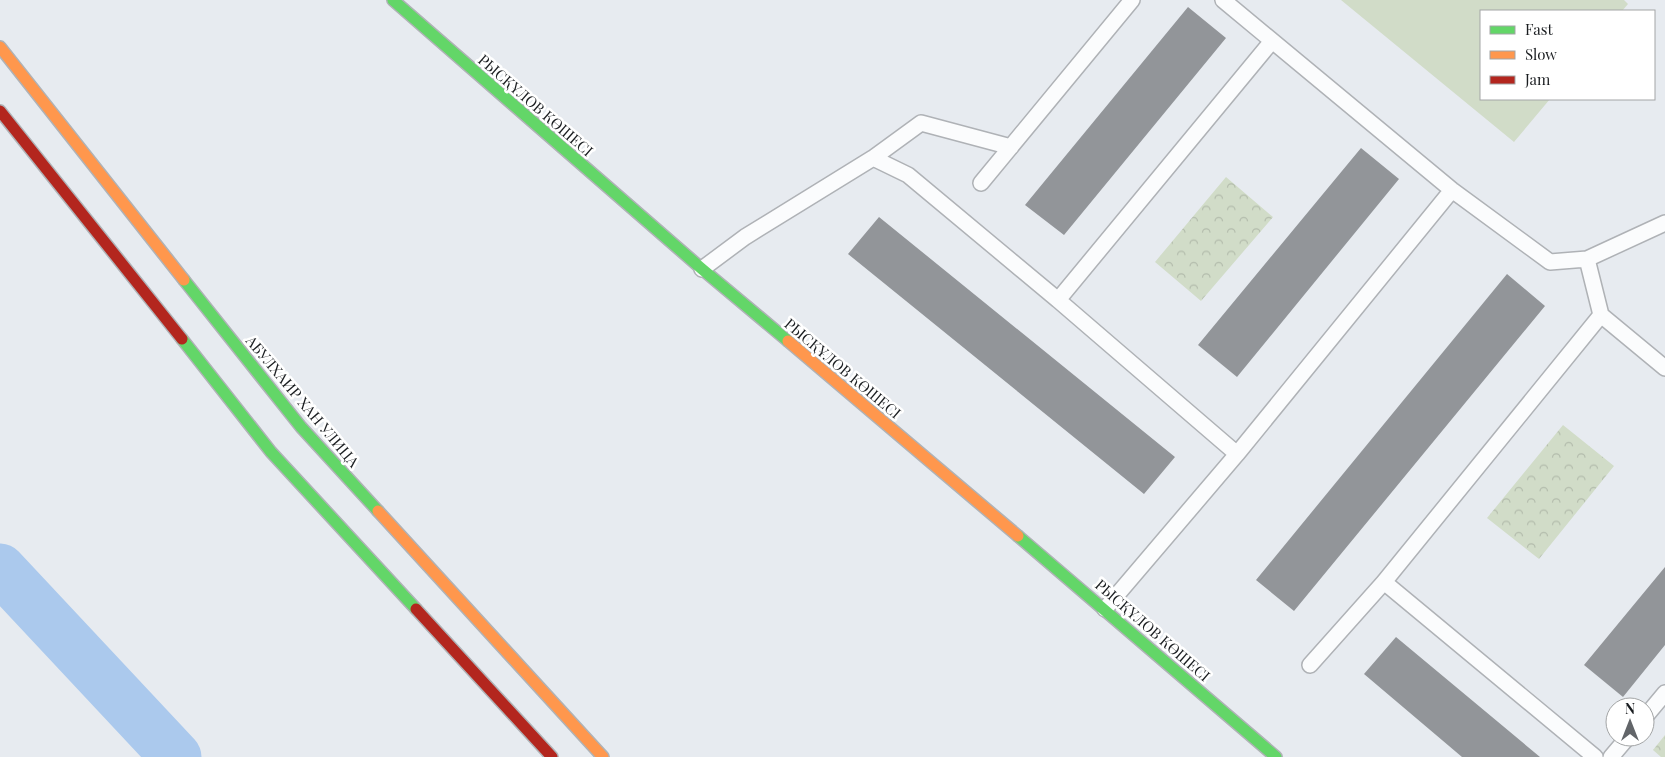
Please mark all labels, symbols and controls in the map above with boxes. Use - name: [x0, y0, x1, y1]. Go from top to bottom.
- legend: [1480, 10, 1655, 100]
- text: Fast: [1525, 19, 1554, 39]
- text: Slow: [1525, 44, 1557, 64]
- street label: РЫСҚҰЛОВ КӨШЕСІ: [474, 50, 598, 160]
- text: Jam: [1524, 69, 1551, 89]
- street label: РЫСҚҰЛОВ КӨШЕСІ: [781, 313, 905, 423]
- street label: АБУЛХАИР ХАН УЛИЦА: [241, 330, 364, 471]
- street label: РЫСҚҰЛОВ КӨШЕСІ: [1091, 575, 1215, 685]
- north arrow: [1605, 697, 1655, 747]
- text: N: [1625, 699, 1635, 718]

